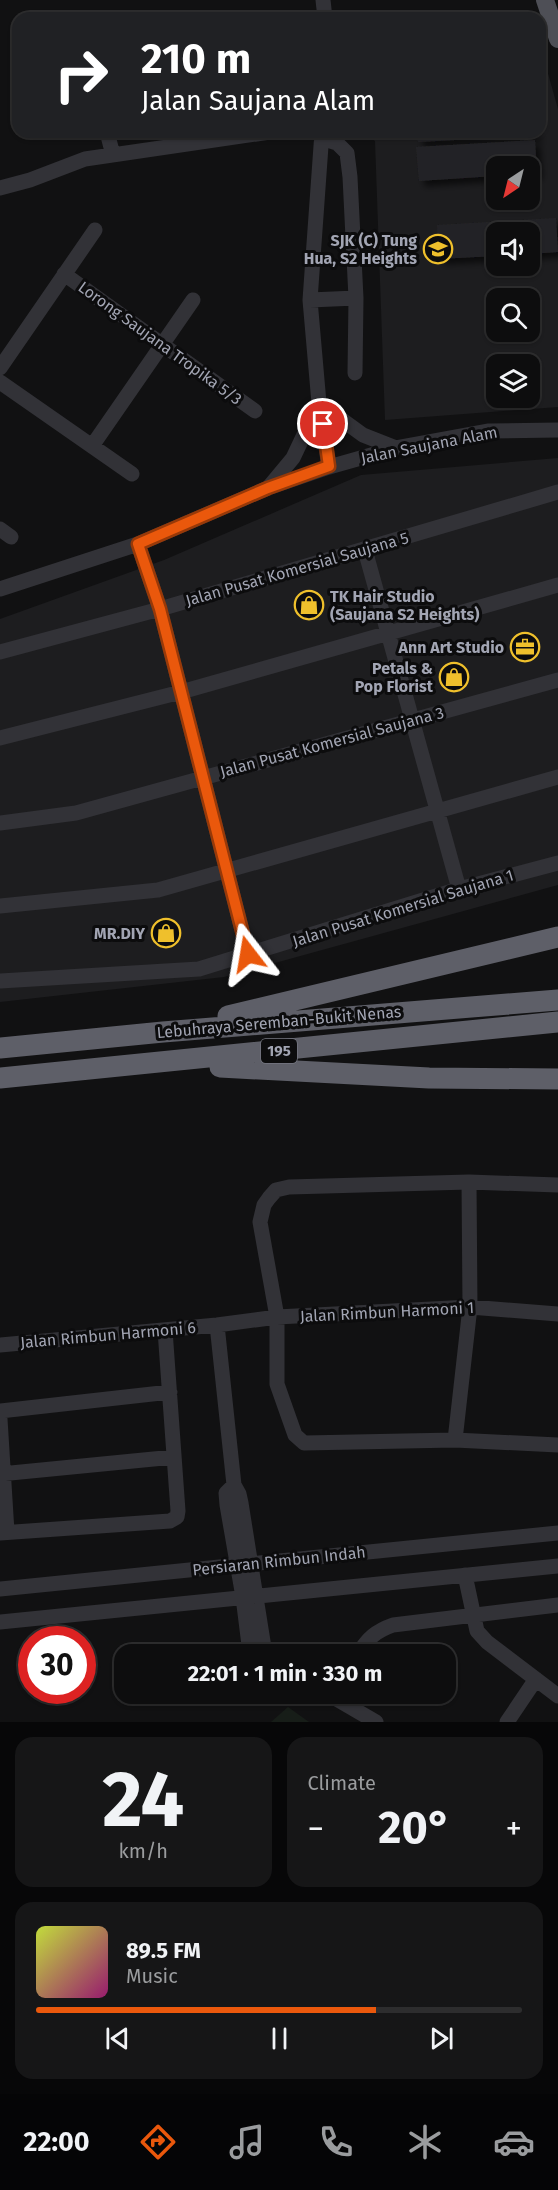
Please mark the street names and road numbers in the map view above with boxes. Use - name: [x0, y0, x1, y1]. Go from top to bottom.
- street label: Lorong Saujana Tropika 5/3: [75, 277, 245, 409]
- street label: Jalan Saujana Alam: [359, 422, 499, 468]
- street label: Jalan Pusat Komersial Saujana 5: [183, 528, 411, 610]
- street label: Jalan Pusat Komersial Saujana 3: [218, 703, 446, 781]
- street label: Jalan Pusat Komersial Saujana 1: [290, 865, 516, 951]
- street label: Lebuhraya Seremban-Bukit Nenas: [156, 1002, 402, 1042]
- road number: 195: [261, 1039, 297, 1063]
- street label: Jalan Rimbun Harmoni 1: [299, 1298, 475, 1326]
- street label: Jalan Rimbun Harmoni 6: [19, 1318, 197, 1352]
- street label: Persiaran Rimbun Indah: [191, 1542, 367, 1580]

